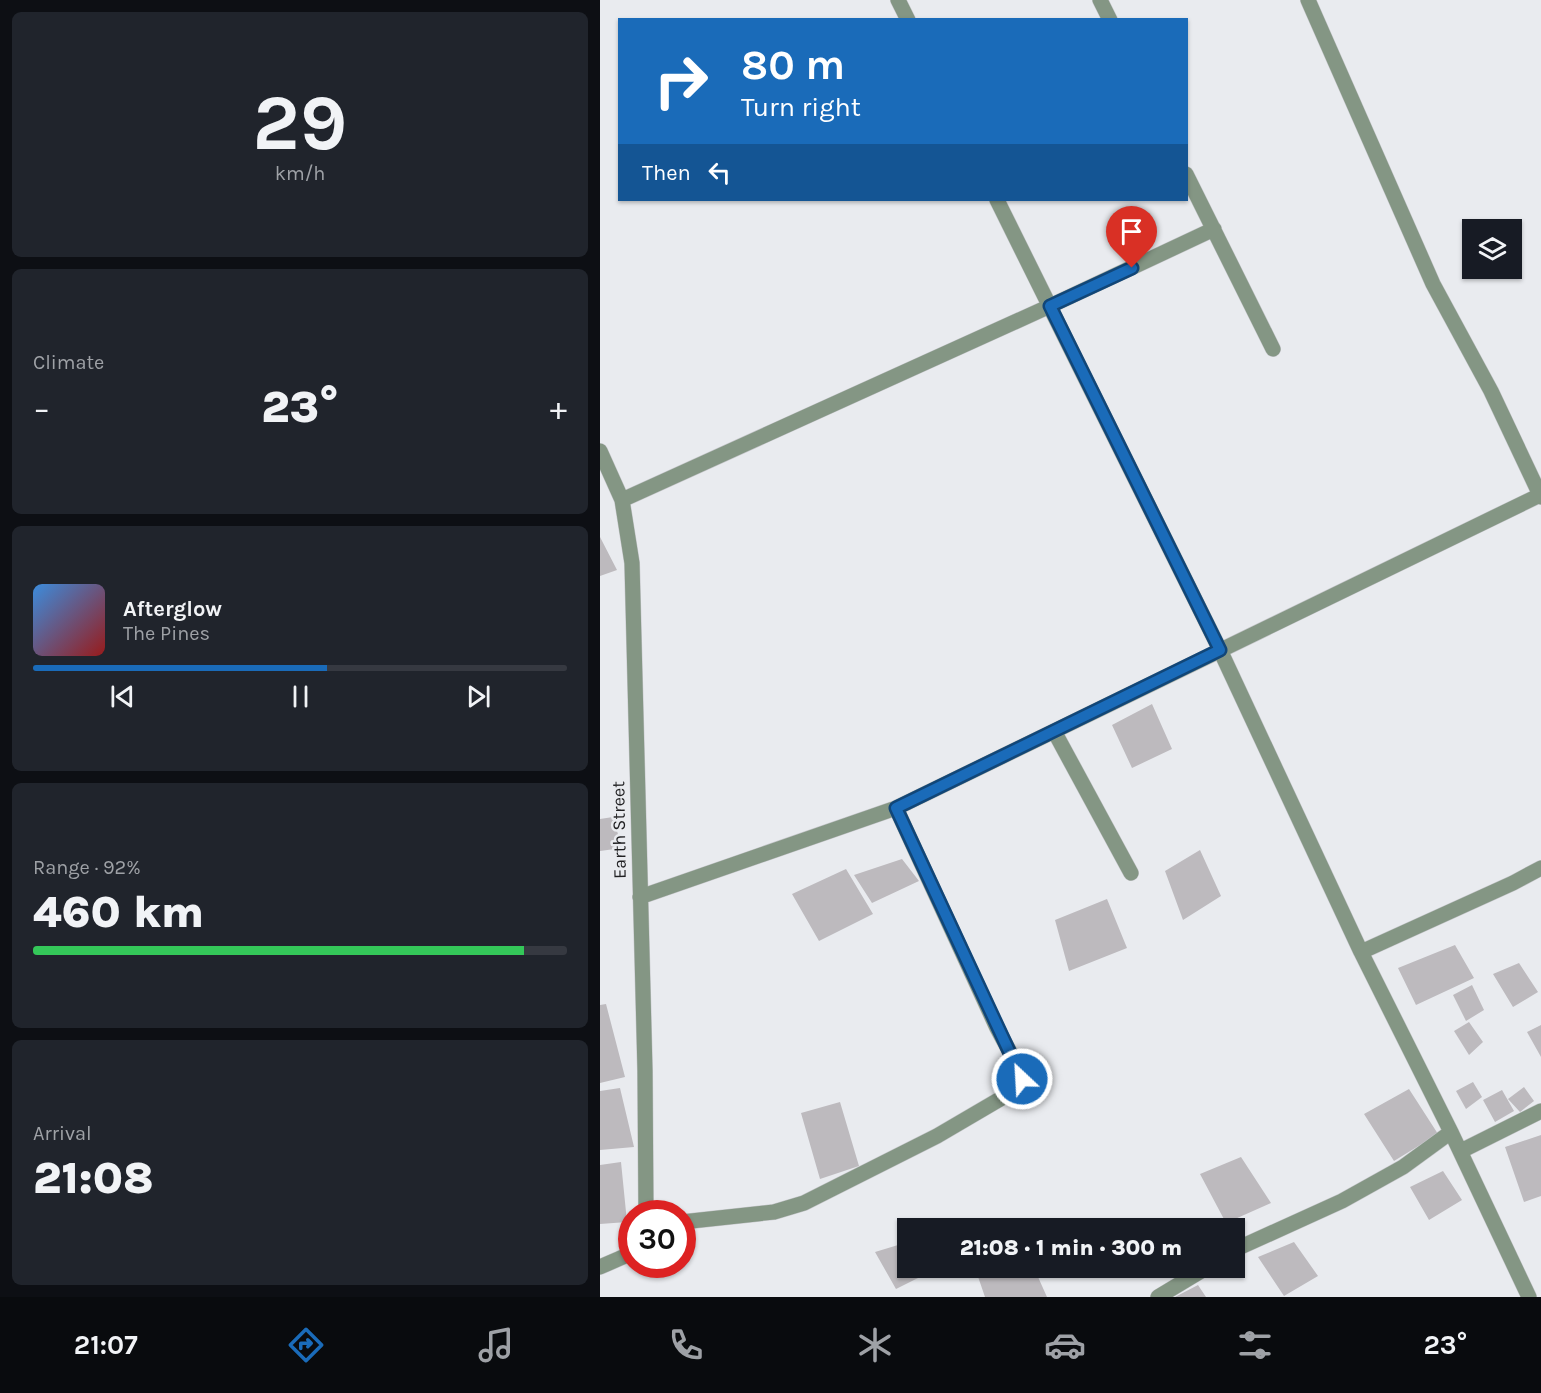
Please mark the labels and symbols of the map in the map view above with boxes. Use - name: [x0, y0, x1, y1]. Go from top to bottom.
- pin: [1106, 206, 1157, 268]
- street label: Earth Street: [607, 781, 631, 879]
- position arrow: [990, 1047, 1054, 1111]
- speed limit sign: 30: [618, 1200, 696, 1278]

